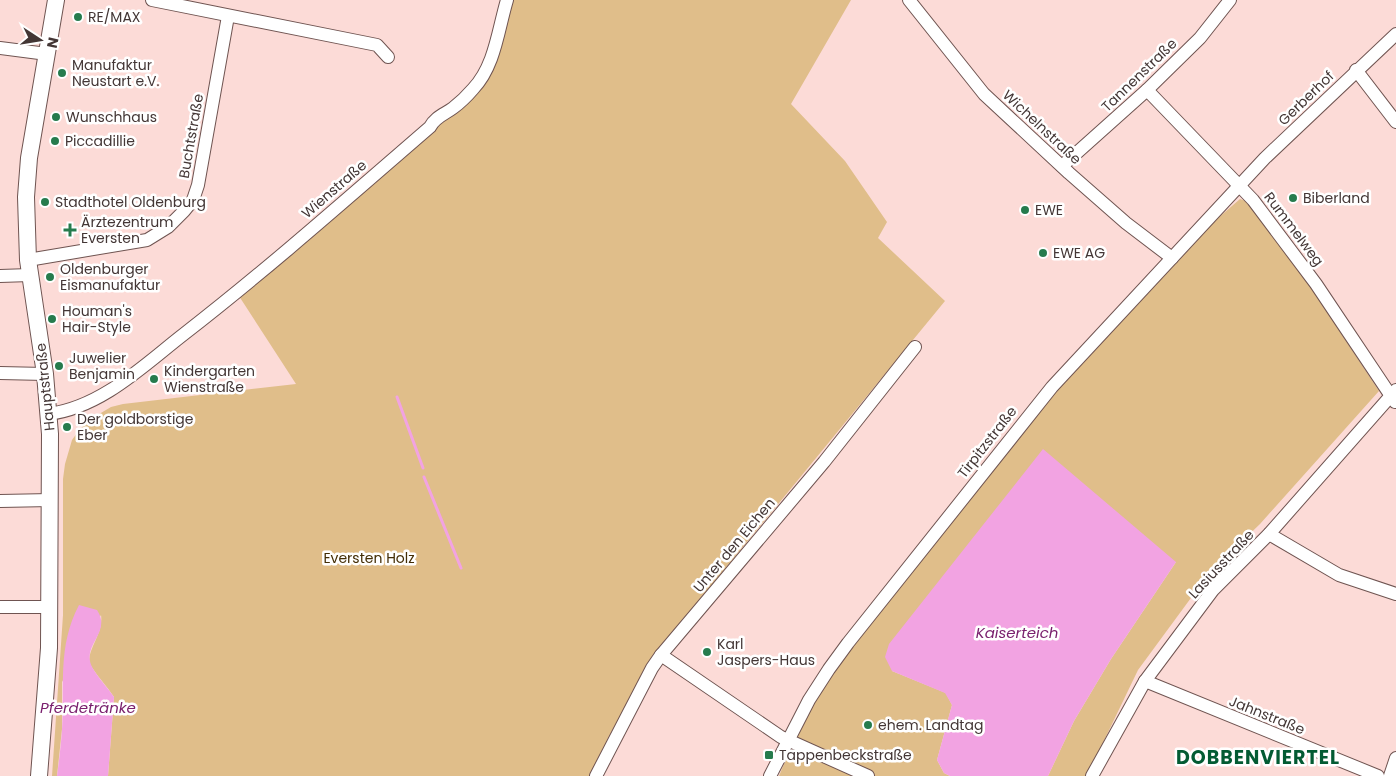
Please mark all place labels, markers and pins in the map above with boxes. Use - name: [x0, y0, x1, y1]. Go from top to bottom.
- place label: RE/MAX: [88, 7, 141, 27]
- marker: RE/MAX: [72, 11, 84, 23]
- place label: Manufaktur Neustart e.V.: [72, 55, 159, 91]
- marker: Manufaktur Neustart e.V.: [56, 67, 68, 79]
- place label: Wunschhaus: [66, 107, 157, 127]
- marker: Wunschhaus: [50, 111, 62, 123]
- place label: Piccadillie: [65, 131, 135, 151]
- marker: Piccadillie: [49, 135, 61, 147]
- place label: Biberland: [1303, 188, 1370, 208]
- place label: Stadthotel Oldenburg: [55, 192, 206, 212]
- marker: Biberland: [1287, 192, 1299, 204]
- marker: Stadthotel Oldenburg: [39, 196, 51, 208]
- place label: EWE: [1035, 200, 1063, 220]
- marker: EWE: [1019, 204, 1031, 216]
- place label: Ärztezentrum Eversten: [81, 212, 174, 248]
- marker: Ärztezentrum Eversten: [63, 223, 77, 237]
- place label: EWE AG: [1053, 243, 1105, 263]
- marker: EWE AG: [1037, 247, 1049, 259]
- place label: Oldenburger Eismanufaktur: [60, 259, 160, 295]
- marker: Oldenburger Eismanufaktur: [44, 271, 56, 283]
- place label: Houman's Hair-Style: [62, 301, 132, 337]
- marker: Houman's Hair-Style: [46, 313, 58, 325]
- place label: Juwelier Benjamin: [69, 348, 135, 384]
- marker: Juwelier Benjamin: [53, 360, 65, 372]
- place label: Kindergarten Wienstraße: [164, 361, 255, 397]
- marker: Kindergarten Wienstraße: [148, 373, 160, 385]
- place label: Der goldborstige Eber: [77, 409, 194, 445]
- marker: Der goldborstige Eber: [61, 421, 73, 433]
- place label: Karl Jaspers-Haus: [717, 634, 815, 670]
- marker: Karl Jaspers-Haus: [701, 646, 713, 658]
- place label: ehem. Landtag: [878, 715, 983, 735]
- marker: ehem. Landtag: [862, 719, 874, 731]
- place label: Tappenbeckstraße: [779, 745, 912, 765]
- marker: Tappenbeckstraße: [763, 749, 775, 761]

